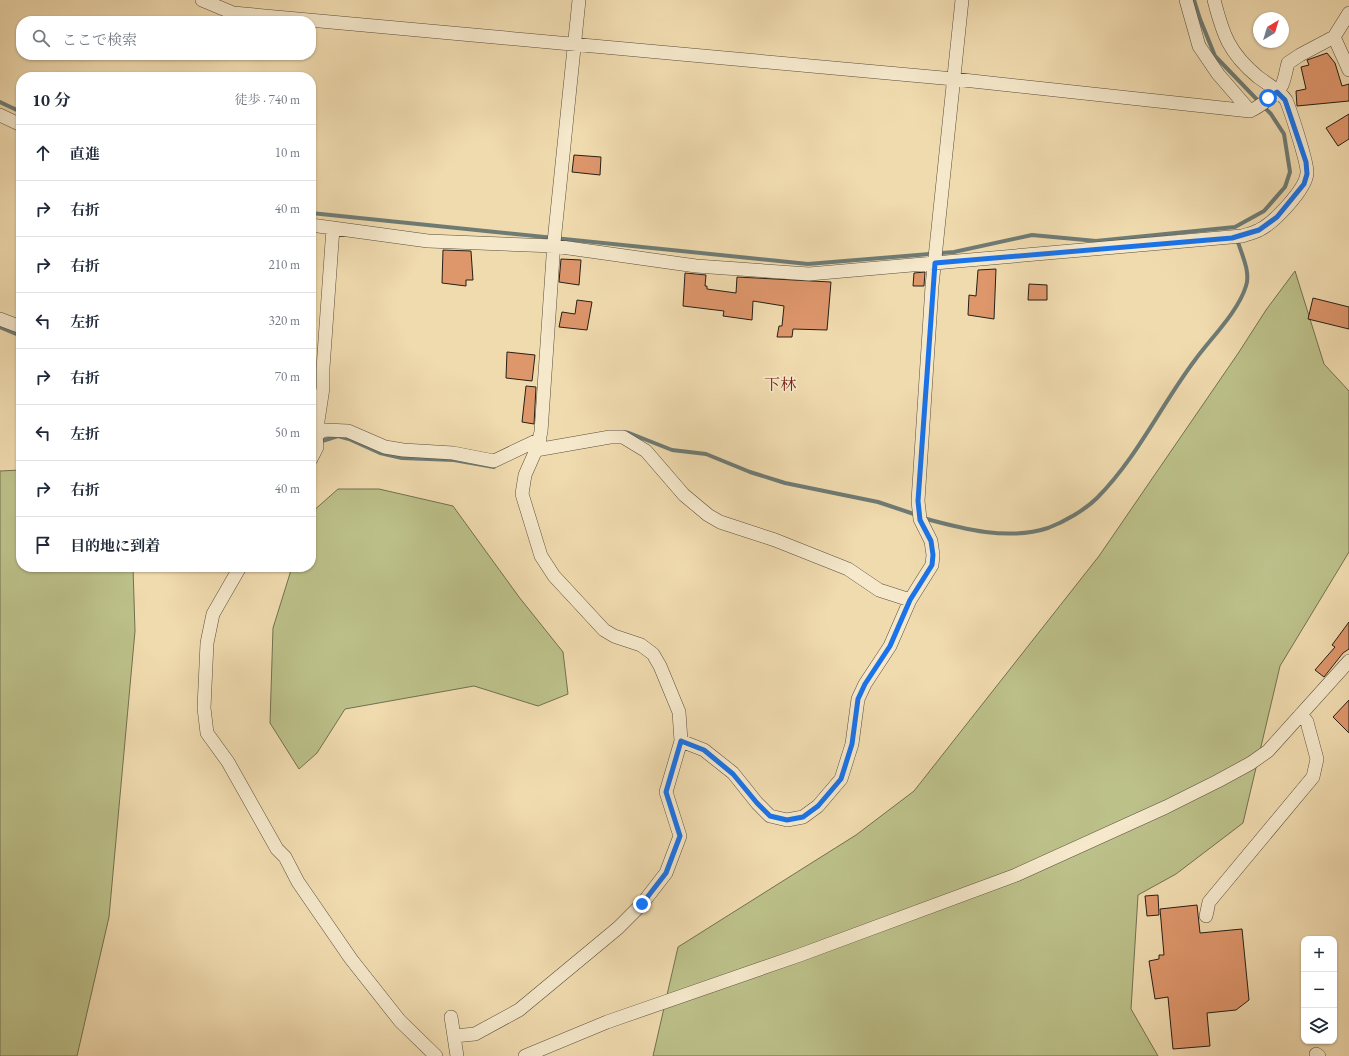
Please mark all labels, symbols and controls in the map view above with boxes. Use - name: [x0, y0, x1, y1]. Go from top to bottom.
- north arrow: [1253, 12, 1289, 48]
- search box: [16, 16, 316, 60]
- icon: search: [30, 27, 52, 49]
- text: ここで検索: [62, 30, 137, 49]
- text: 10 分: [32, 89, 71, 111]
- route start: [1259, 89, 1277, 107]
- text: 徒歩 · 740 m: [235, 91, 300, 108]
- icon: ahead: [32, 142, 54, 164]
- text: 直進: [70, 144, 100, 163]
- text: 10 m: [275, 144, 300, 161]
- icon: right: [32, 198, 54, 220]
- text: 右折: [70, 200, 100, 219]
- text: 40 m: [275, 200, 300, 217]
- icon: right: [32, 254, 54, 276]
- text: 右折: [70, 256, 100, 275]
- text: 210 m: [269, 256, 300, 273]
- icon: left: [32, 310, 54, 332]
- text: 左折: [70, 312, 100, 331]
- text: 320 m: [269, 312, 300, 329]
- icon: right: [32, 366, 54, 388]
- text: 右折: [70, 368, 100, 387]
- text: 70 m: [275, 368, 300, 385]
- district label: 下林: [764, 374, 797, 395]
- icon: left: [32, 422, 54, 444]
- text: 左折: [70, 424, 100, 443]
- text: 50 m: [275, 424, 300, 441]
- icon: right: [32, 478, 54, 500]
- text: 右折: [70, 480, 100, 499]
- text: 40 m: [275, 480, 300, 497]
- icon: arrive: [32, 534, 54, 556]
- text: 目的地に到着: [70, 536, 160, 555]
- route end: [633, 895, 651, 913]
- map controls: [1301, 936, 1337, 1044]
- button: +: [1301, 936, 1337, 972]
- button: −: [1301, 972, 1337, 1008]
- button: layers: [1301, 1008, 1337, 1044]

